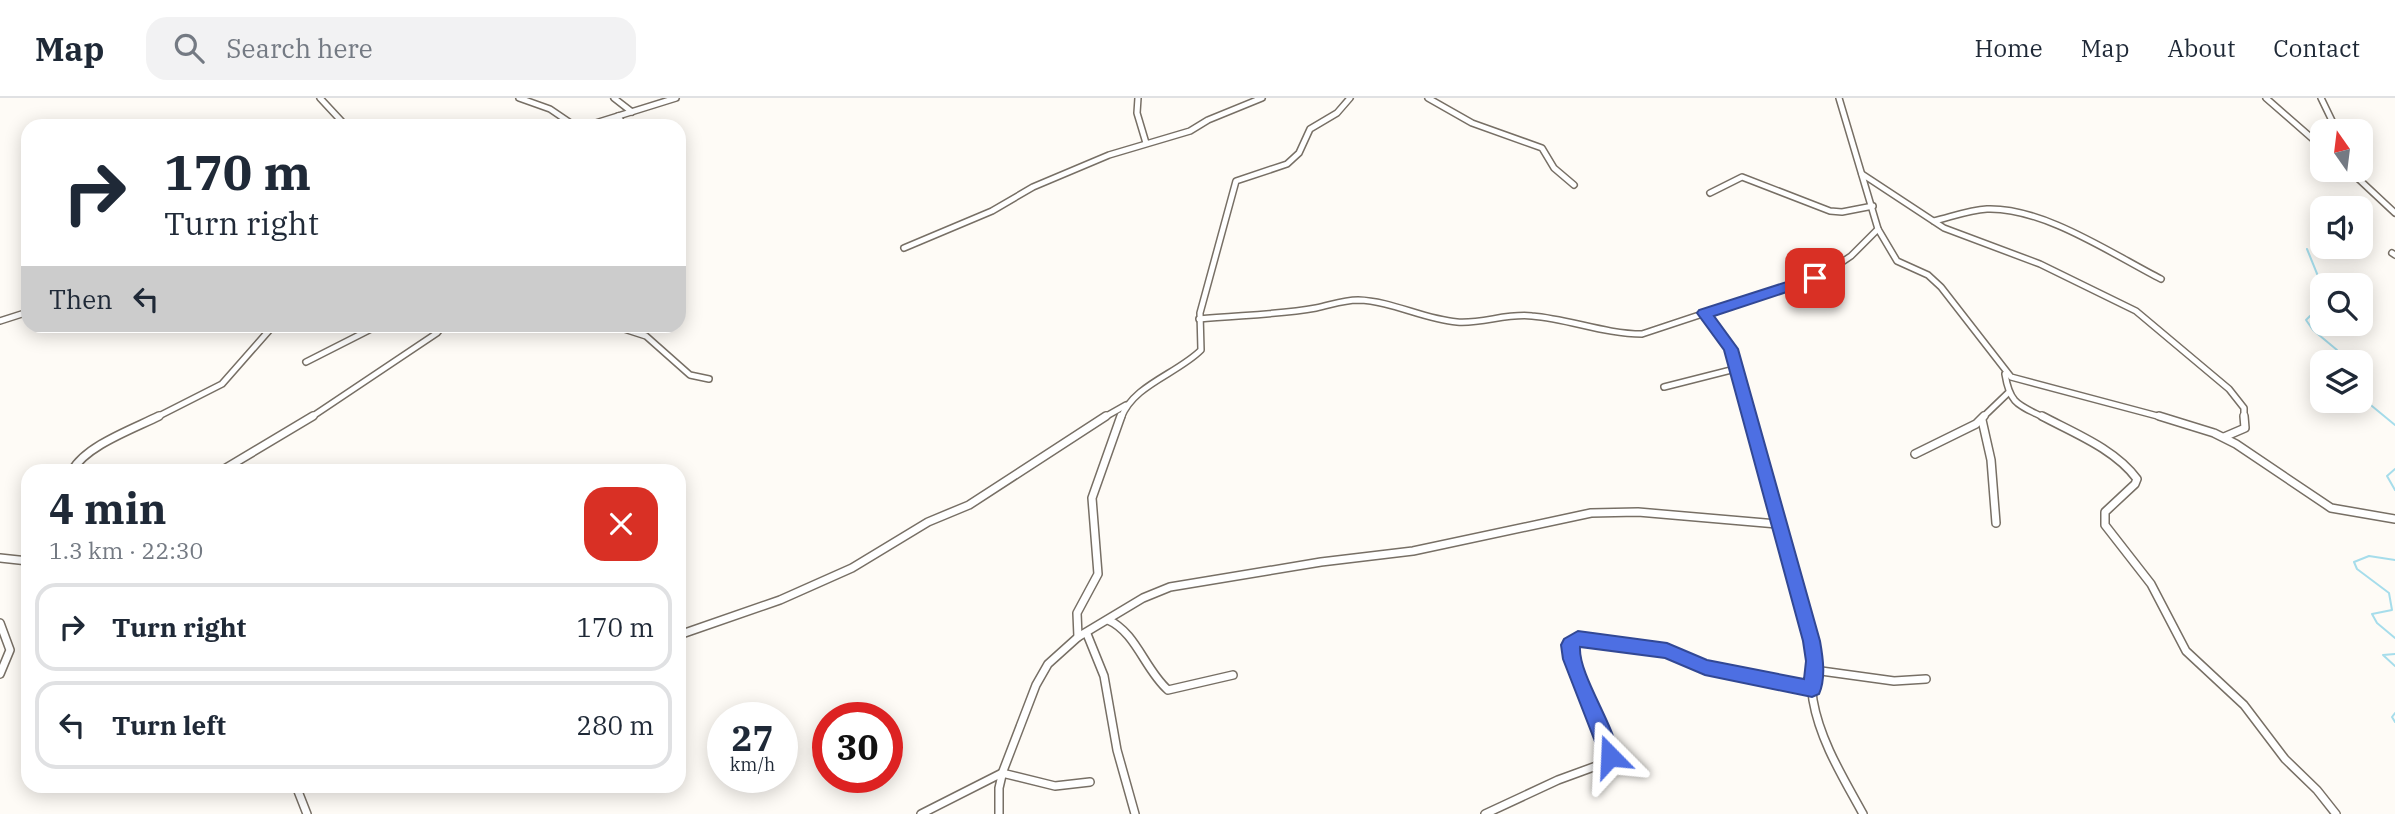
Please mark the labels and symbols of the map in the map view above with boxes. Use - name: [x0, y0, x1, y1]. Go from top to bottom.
- north arrow: [2310, 119, 2373, 182]
- pin: [1785, 248, 1845, 308]
- speed limit sign: 30: [812, 702, 903, 793]
- position arrow: [1573, 719, 1647, 793]

